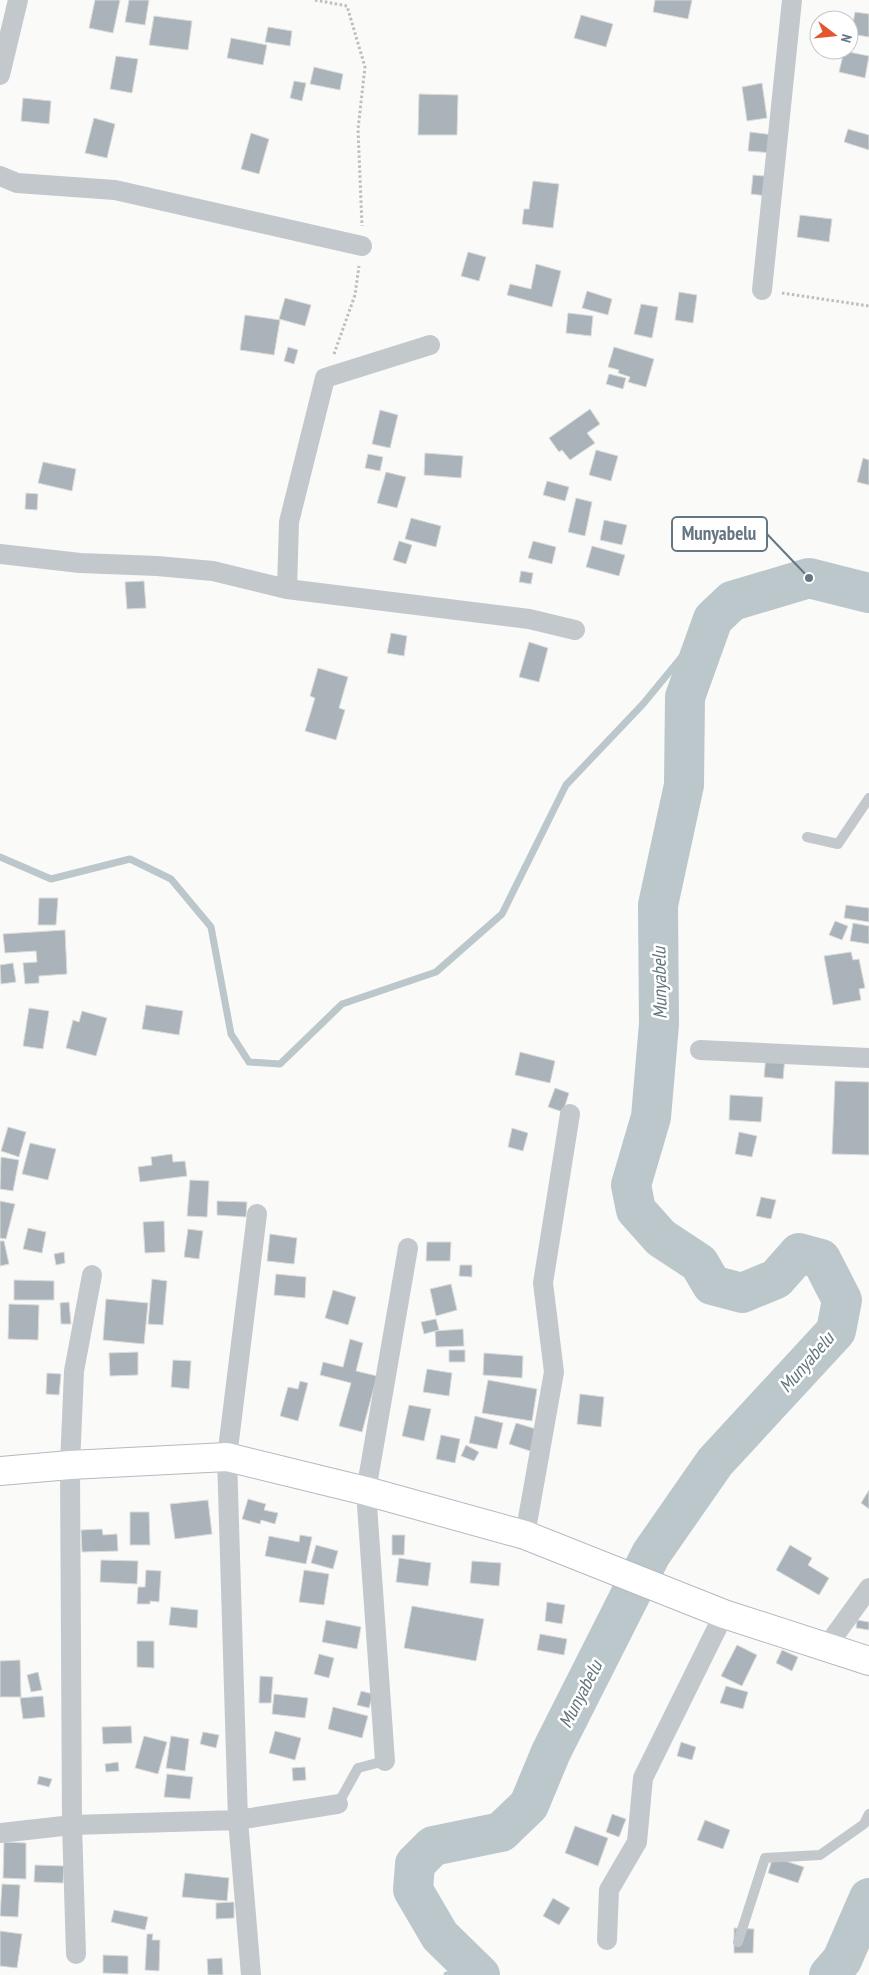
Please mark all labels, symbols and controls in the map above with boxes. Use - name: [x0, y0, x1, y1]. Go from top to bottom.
- north arrow: [809, 10, 859, 60]
- text: N: [837, 32, 856, 45]
- callout: Munyabelu: [672, 517, 767, 551]
- text: Munyabelu: [682, 521, 756, 545]
- water label: Munyabelu: [646, 945, 672, 1019]
- water label: Munyabelu: [773, 1326, 840, 1397]
- water label: Munyabelu: [553, 1655, 608, 1732]

